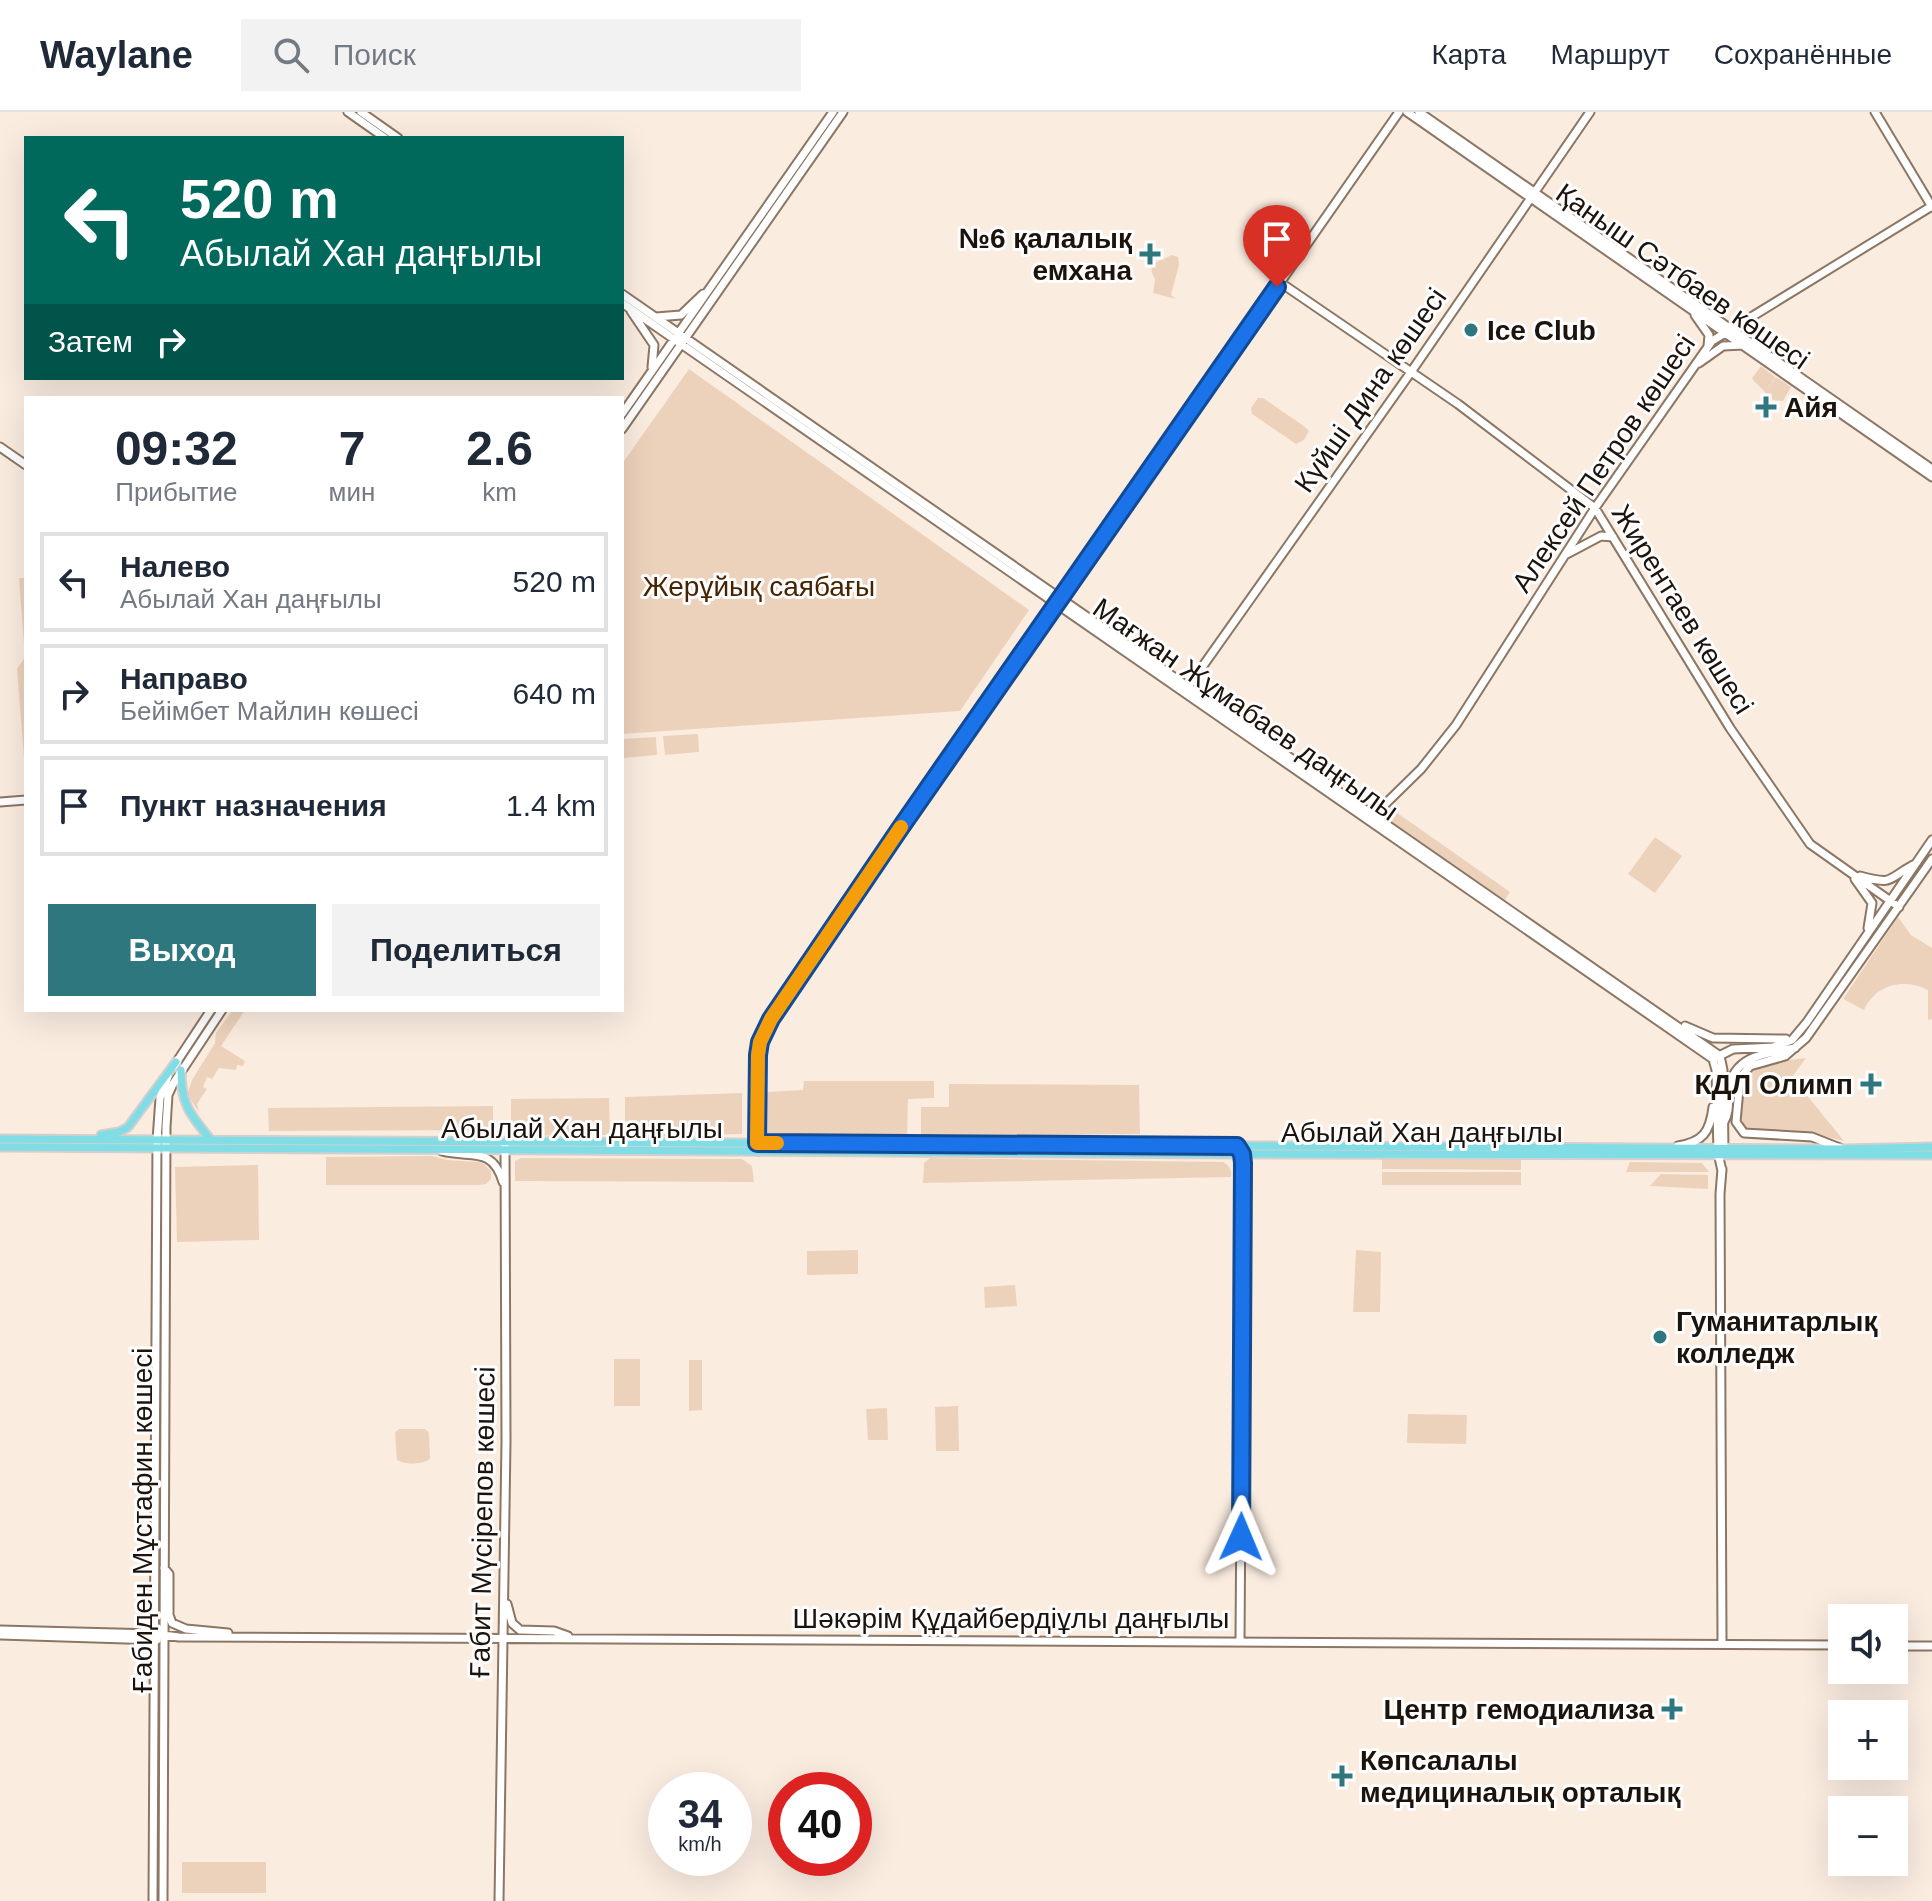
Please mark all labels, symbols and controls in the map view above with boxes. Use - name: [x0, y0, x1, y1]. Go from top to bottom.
- search box: [241, 19, 801, 91]
- icon: search: [269, 33, 313, 77]
- text: Waylane: [40, 34, 193, 76]
- text: Поиск: [333, 38, 416, 71]
- text: Карта: [1431, 39, 1506, 70]
- text: Маршрут: [1550, 39, 1670, 70]
- text: Сохранённые: [1714, 39, 1892, 70]
- text: 520 m: [180, 167, 339, 230]
- icon: left: [48, 168, 152, 272]
- street label: Қаныш Сәтбаев көшесі: [1550, 177, 1815, 376]
- pin: [1243, 205, 1311, 287]
- icon: arrive: [1255, 217, 1299, 261]
- place label: №6 қалалық емхана: [959, 223, 1133, 286]
- text: Абылай Хан даңғылы: [180, 233, 542, 274]
- marker: №6 қалалық емхана: [1139, 243, 1161, 265]
- street label: Күйші Дина көшесі: [1288, 282, 1452, 498]
- place label: Ice Club: [1487, 315, 1596, 346]
- icon: right: [149, 320, 193, 364]
- marker: Ice Club: [1462, 321, 1480, 339]
- text: Затем: [48, 325, 133, 358]
- street label: Алексей Петров көшесі: [1506, 329, 1701, 598]
- place label: Айя: [1784, 392, 1838, 423]
- marker: Айя: [1755, 396, 1777, 418]
- text: 09:32: [115, 422, 238, 475]
- text: 7: [339, 422, 365, 475]
- text: 2.6: [466, 422, 533, 475]
- text: Прибытие: [115, 477, 237, 507]
- text: мин: [329, 477, 375, 507]
- text: km: [482, 477, 517, 507]
- street label: Жирентаев көшесі: [1606, 499, 1759, 719]
- text: Налево: [120, 550, 230, 583]
- icon: left: [52, 560, 96, 604]
- text: 520 m: [513, 565, 596, 598]
- park label: Жерұйық саябағы: [643, 571, 875, 602]
- text: Абылай Хан даңғылы: [120, 584, 382, 614]
- street label: Мағжан Жұмабаев даңғылы: [1087, 592, 1404, 827]
- text: Направо: [120, 662, 248, 695]
- icon: right: [52, 672, 96, 716]
- text: 640 m: [513, 677, 596, 710]
- text: Бейімбет Майлин көшесі: [120, 696, 419, 726]
- icon: arrive: [52, 784, 96, 828]
- text: Пункт назначения: [120, 789, 387, 822]
- text: 1.4 km: [506, 789, 596, 822]
- button: Выход: [48, 904, 316, 996]
- button: Поделиться: [332, 904, 600, 996]
- place label: КДЛ Олимп: [1695, 1069, 1853, 1100]
- marker: КДЛ Олимп: [1860, 1073, 1882, 1095]
- street label: Абылай Хан даңғылы: [441, 1113, 723, 1144]
- street label: Абылай Хан даңғылы: [1281, 1117, 1563, 1148]
- place label: Гуманитарлық колледж: [1676, 1306, 1878, 1369]
- marker: Гуманитарлық колледж: [1651, 1328, 1669, 1346]
- street label: Ғабиден Мұстафин көшесі: [127, 1348, 158, 1693]
- street label: Ғабит Мүсірепов көшесі: [464, 1366, 501, 1679]
- position arrow: [1199, 1495, 1283, 1579]
- street label: Шәкәрім Құдайбердіұлы даңғылы: [793, 1603, 1229, 1634]
- map controls: [1828, 1604, 1908, 1876]
- button: sound: [1828, 1604, 1908, 1684]
- place label: Центр гемодиализа: [1384, 1694, 1654, 1725]
- marker: Центр гемодиализа: [1661, 1698, 1683, 1720]
- button: +: [1828, 1700, 1908, 1780]
- place label: Көпсалалы медициналық орталық: [1360, 1745, 1681, 1808]
- marker: Көпсалалы медициналық орталық: [1331, 1765, 1353, 1787]
- speed limit sign: 40: [768, 1772, 872, 1876]
- text: 34: [678, 1792, 722, 1836]
- button: −: [1828, 1796, 1908, 1876]
- text: km/h: [678, 1833, 722, 1855]

